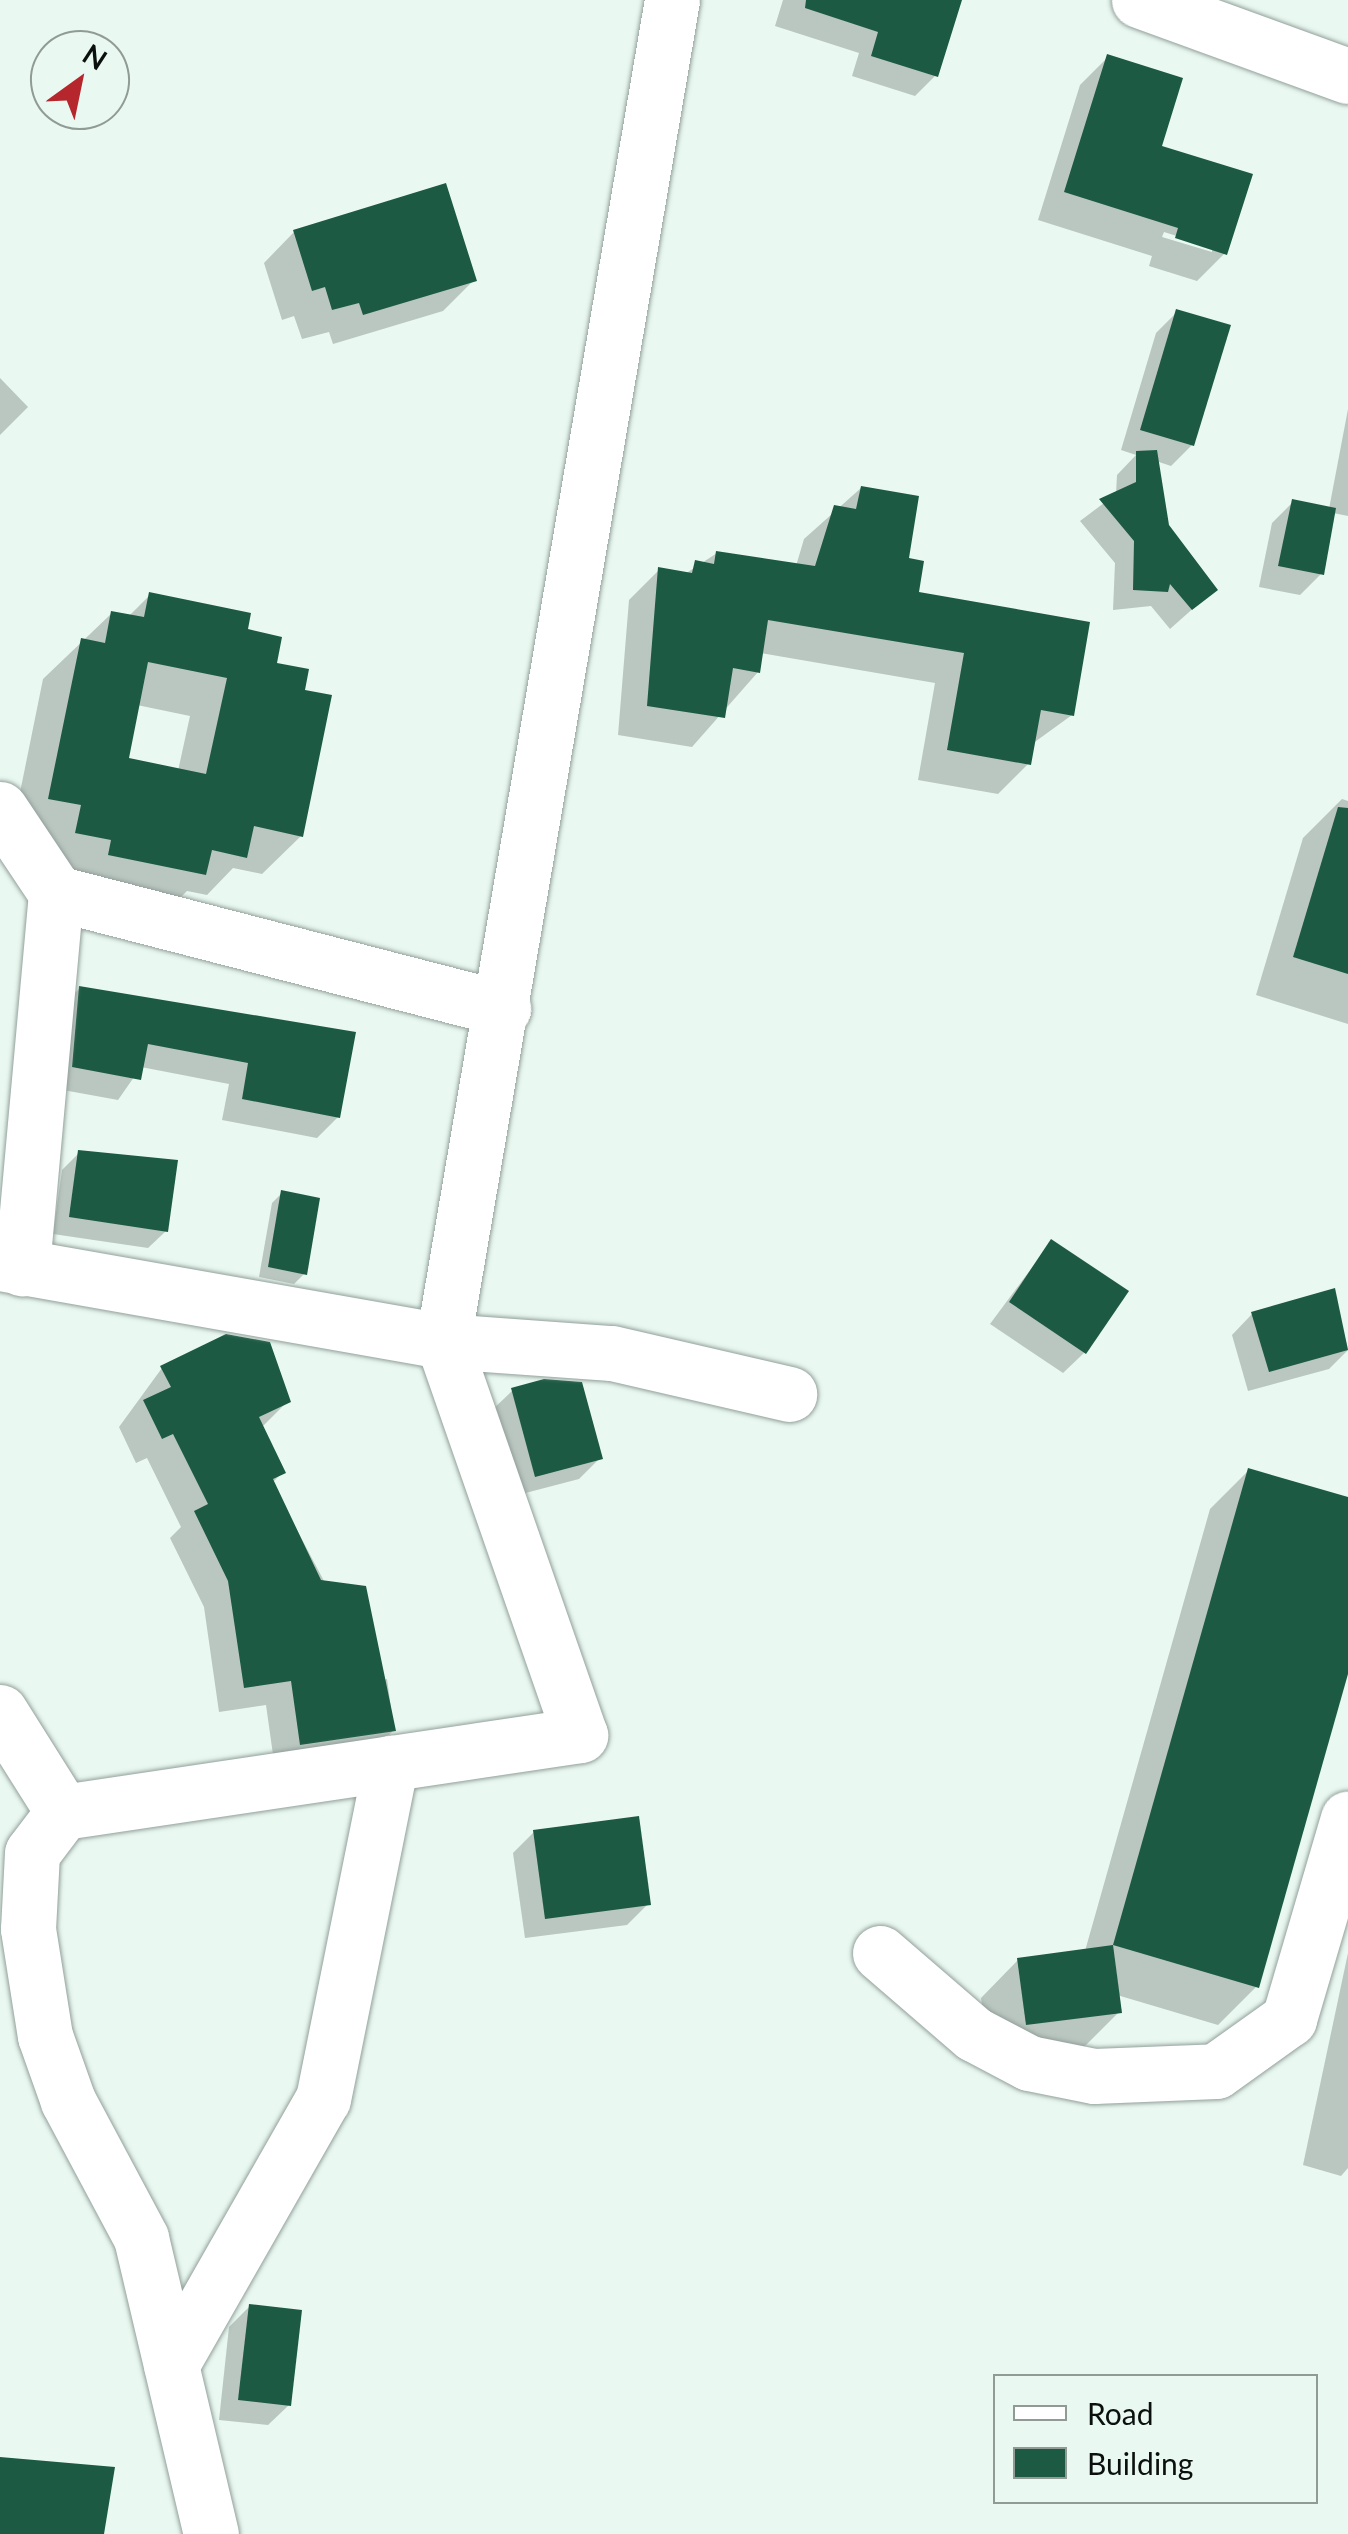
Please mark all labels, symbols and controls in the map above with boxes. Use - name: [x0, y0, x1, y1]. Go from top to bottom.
- north arrow: [30, 30, 130, 130]
- text: N: [77, 36, 114, 77]
- legend: [993, 2374, 1318, 2504]
- text: Road: [1087, 2395, 1154, 2431]
- text: Building: [1087, 2445, 1193, 2481]

